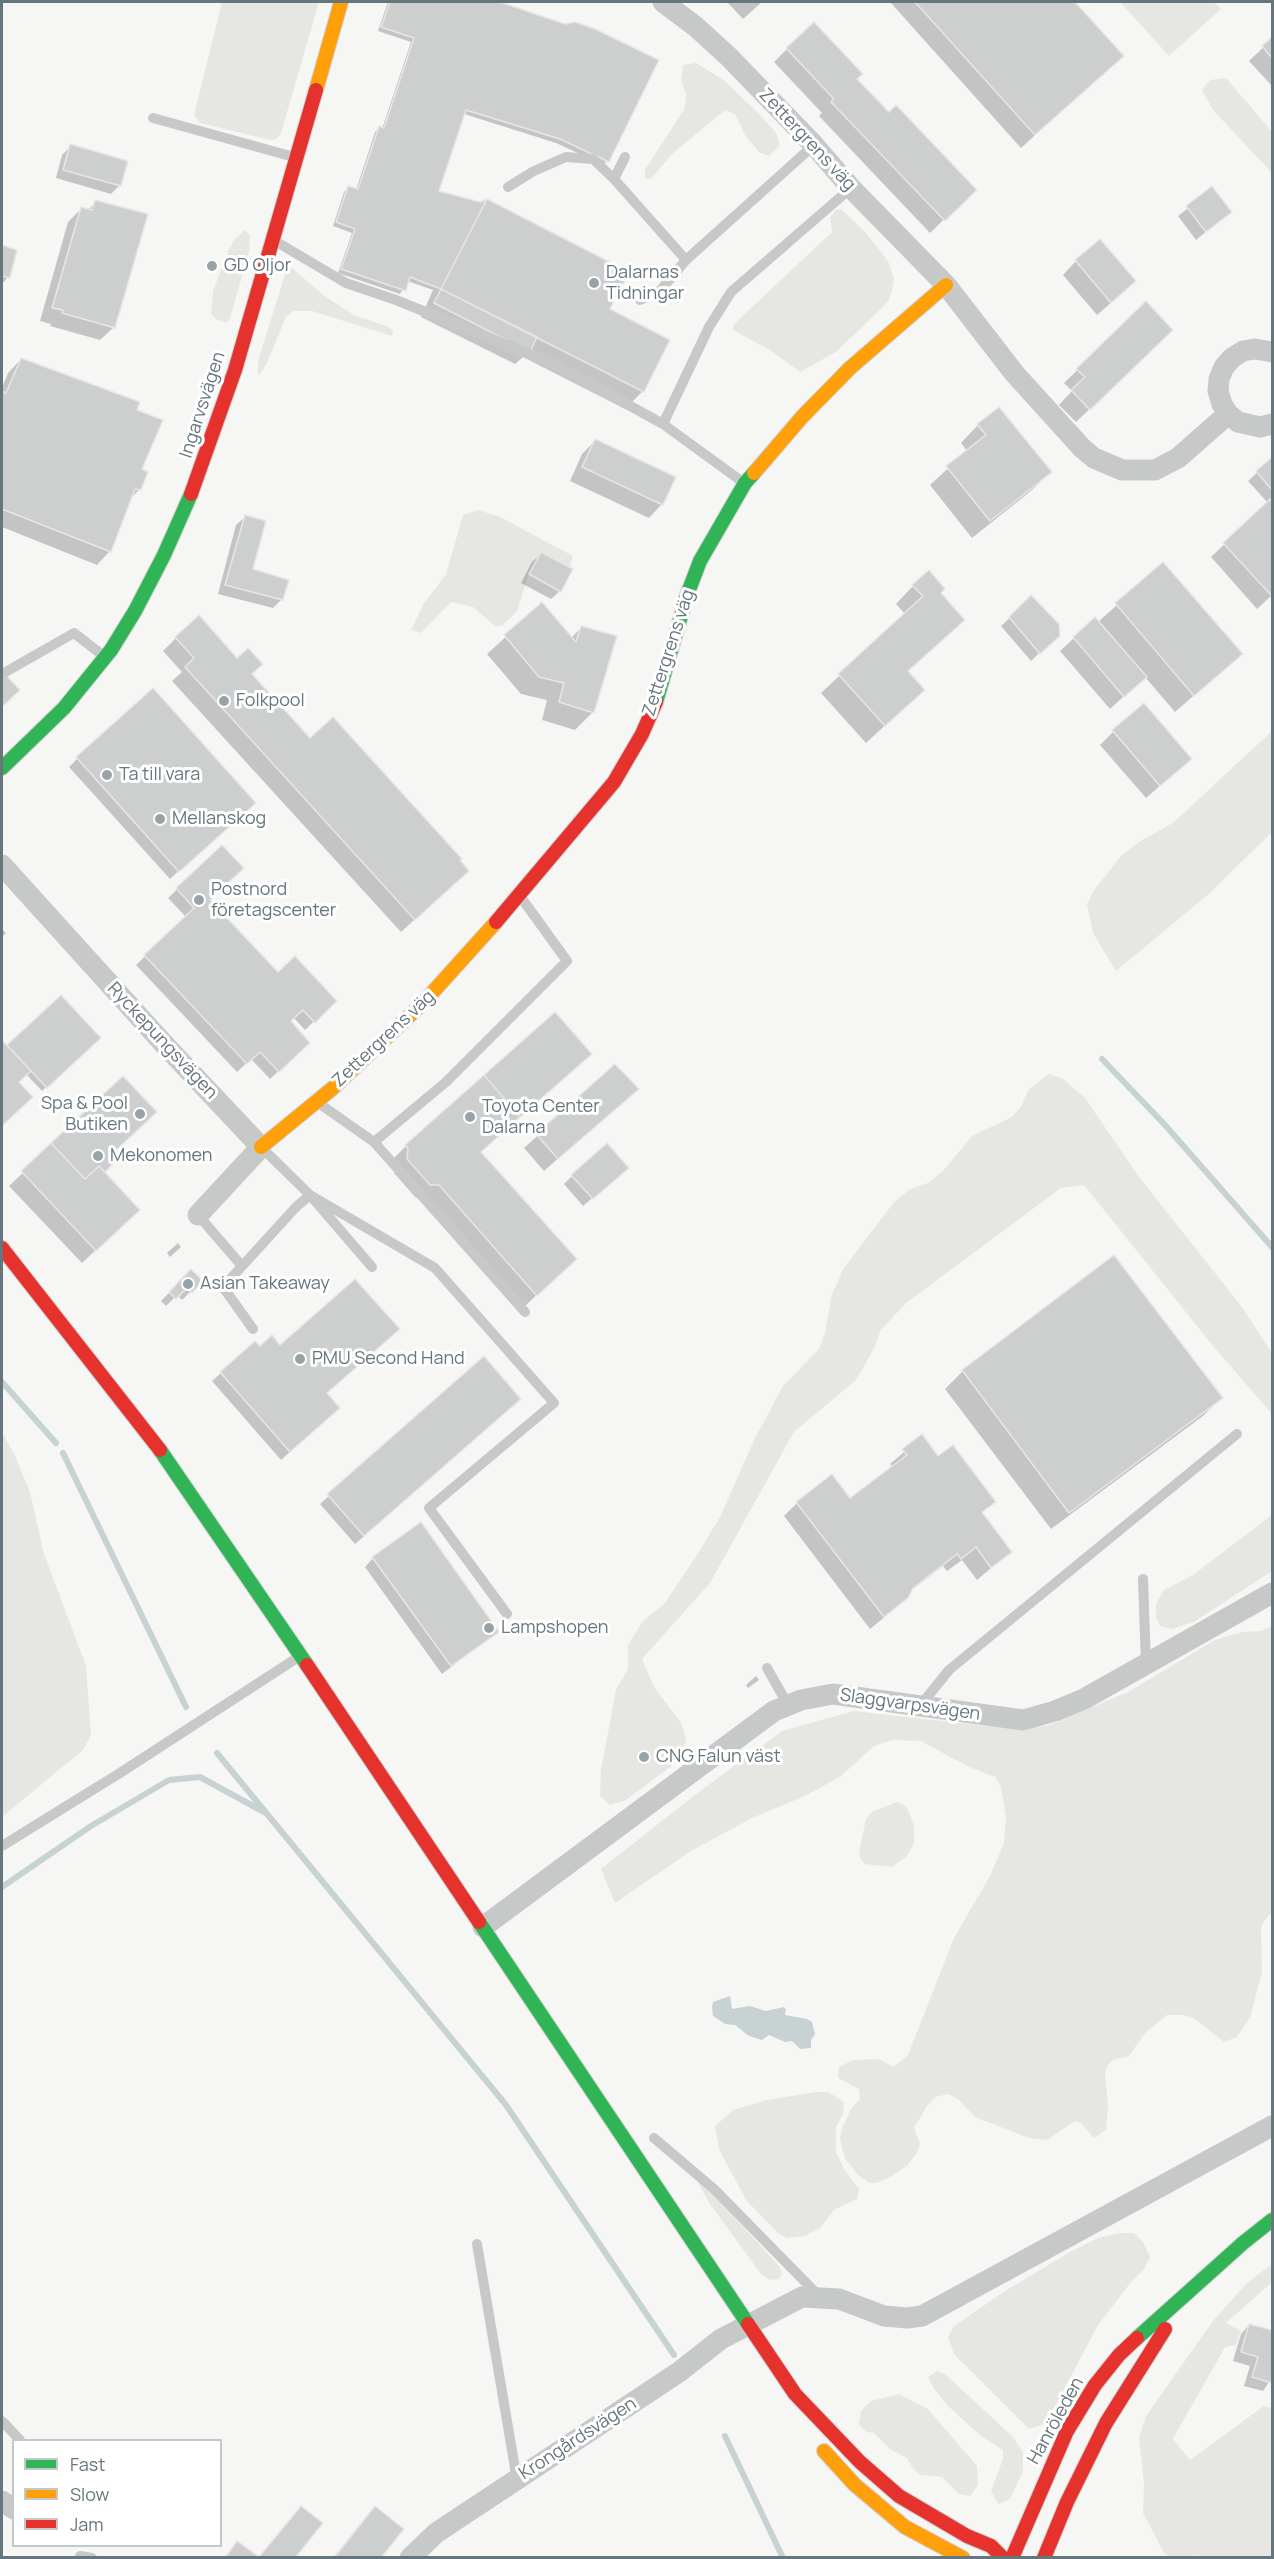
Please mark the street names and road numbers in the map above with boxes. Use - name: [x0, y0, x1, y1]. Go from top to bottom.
- street label: Zettergrens väg: [754, 84, 860, 196]
- street label: Ingarvsvägen: [176, 349, 230, 461]
- street label: Zettergrens väg: [638, 587, 700, 719]
- street label: Ryckepungsvägen: [102, 978, 222, 1104]
- street label: Zettergrens väg: [328, 986, 440, 1092]
- street label: Slaggvarpsvägen: [838, 1684, 982, 1726]
- street label: Hanröleden: [1023, 2374, 1089, 2468]
- street label: Krongårdsvägen: [515, 2393, 641, 2485]

